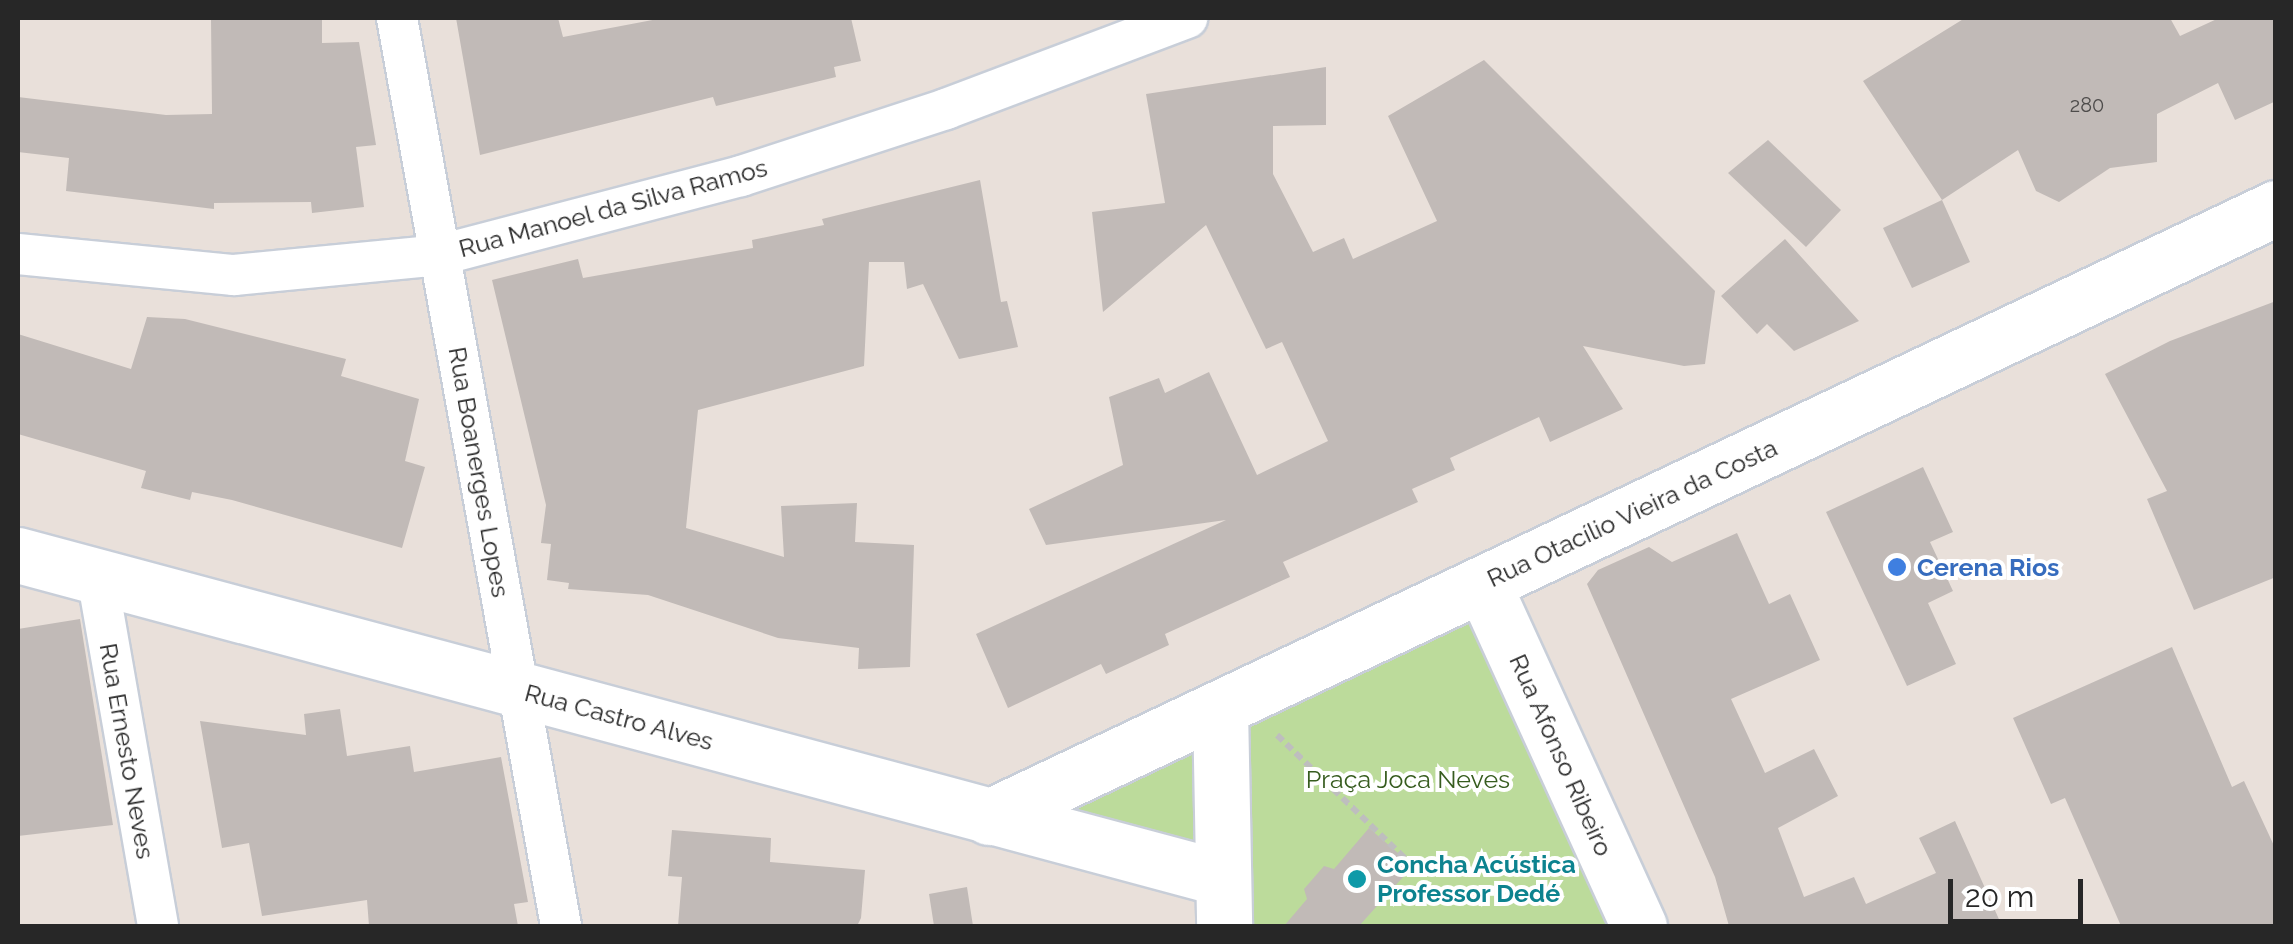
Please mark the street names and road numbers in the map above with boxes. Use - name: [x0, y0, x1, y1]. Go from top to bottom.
- street label: Rua Manoel da Silva Ramos: [455, 152, 771, 264]
- street label: Rua Boanerges Lopes: [442, 344, 516, 600]
- street label: Rua Otacílio Vieira da Costa: [1482, 432, 1782, 594]
- street label: Rua Ernesto Neves: [93, 641, 161, 861]
- street label: Rua Afonso Ribeiro: [1503, 649, 1619, 861]
- street label: Rua Castro Alves: [521, 677, 717, 757]

